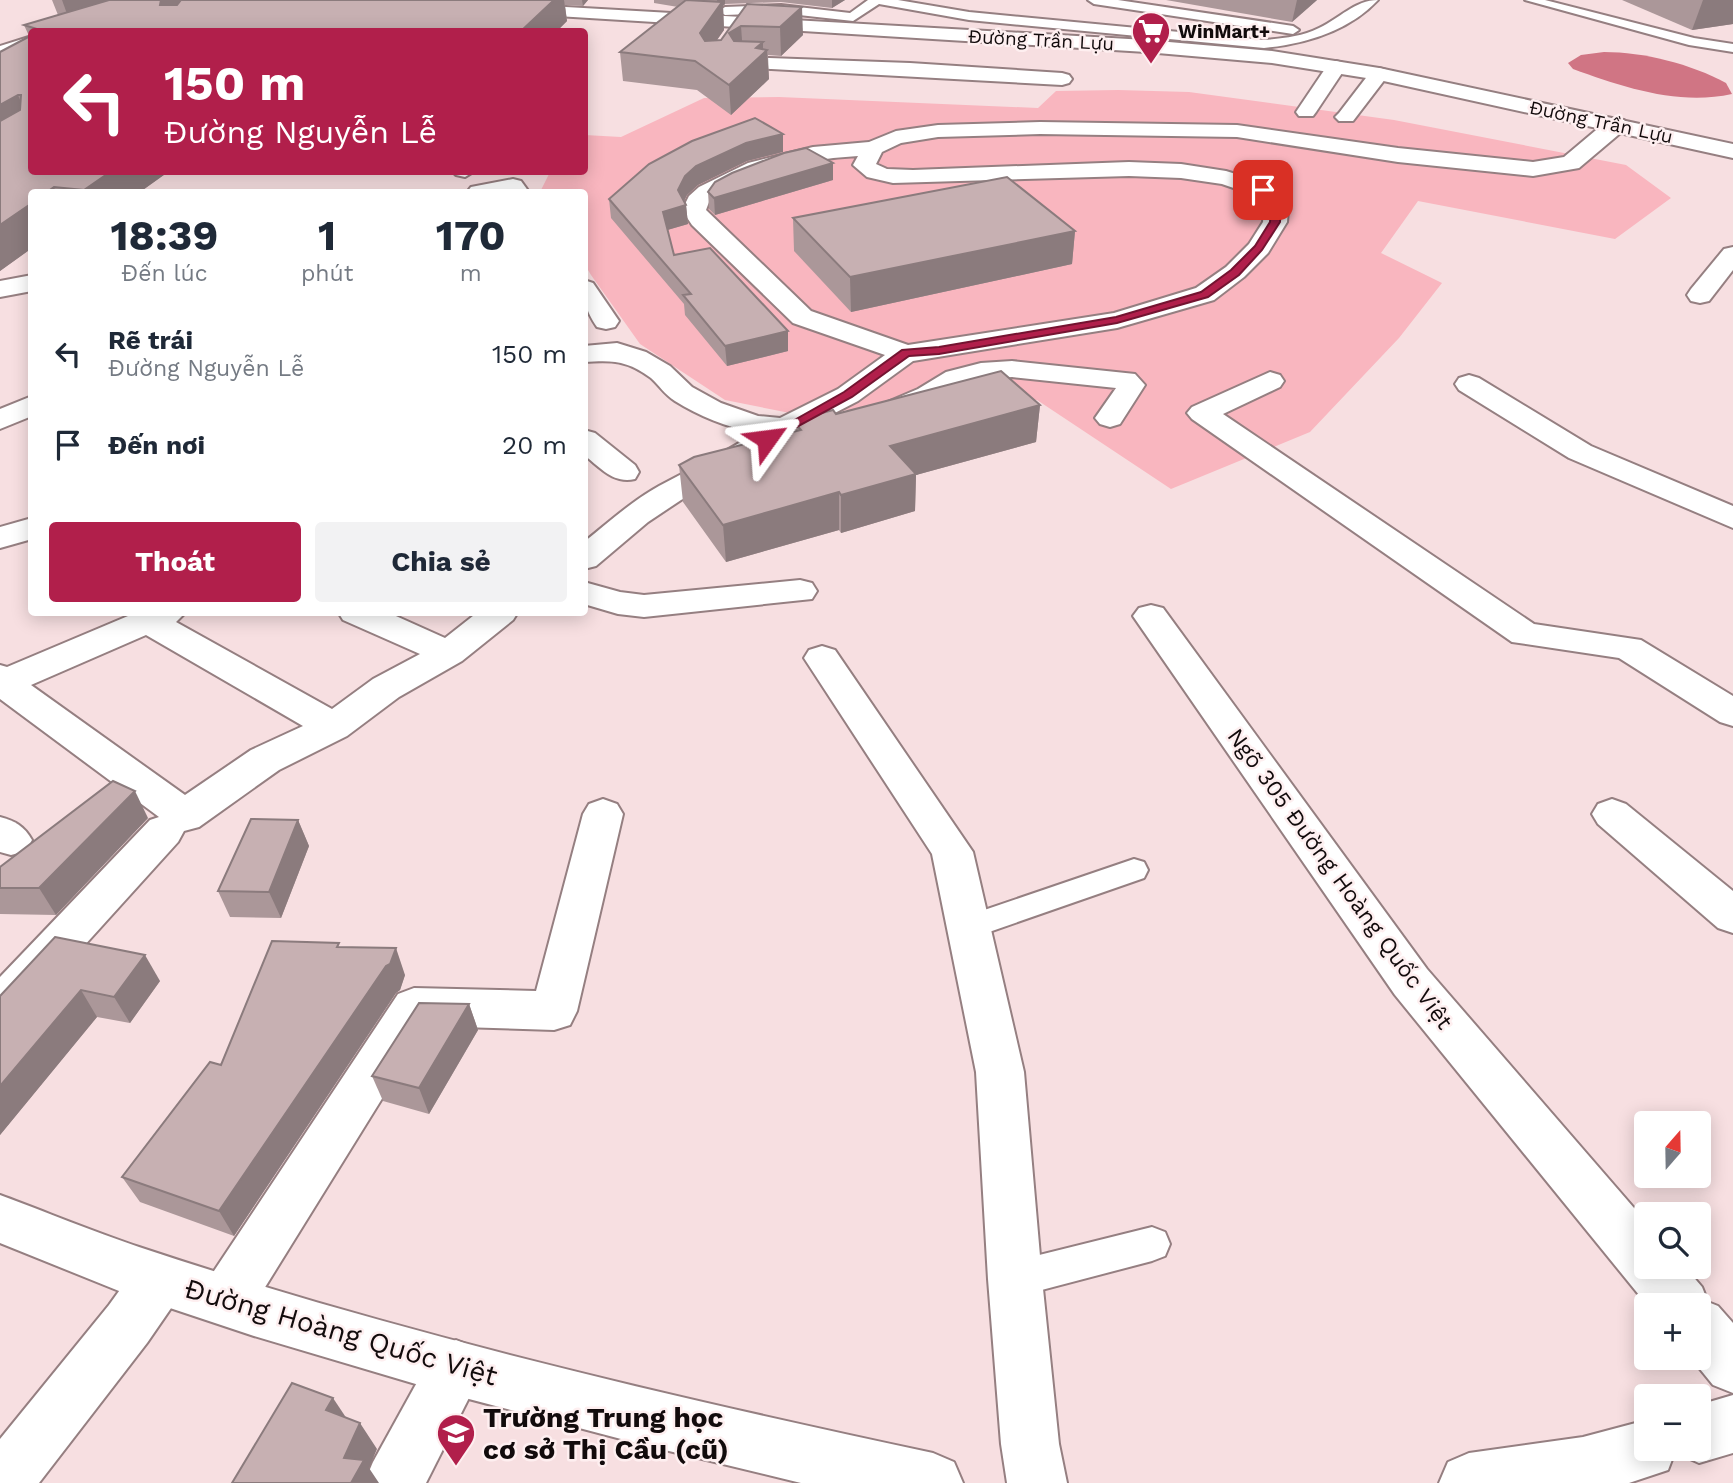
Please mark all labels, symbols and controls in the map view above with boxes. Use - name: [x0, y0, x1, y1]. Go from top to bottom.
- supermarket icon: WinMart+: [1130, 10, 1172, 65]
- place label: WinMart+: [1178, 20, 1270, 43]
- street label: Đường Trần Lựu: [967, 25, 1115, 55]
- text: 150 m: [164, 54, 305, 112]
- icon: left: [49, 56, 140, 147]
- street label: Đường Trần Lựu: [1527, 96, 1675, 148]
- text: Đường Nguyễn Lễ: [164, 113, 437, 151]
- pin: [1233, 160, 1293, 220]
- icon: arrive: [1244, 171, 1282, 209]
- text: 18:39: [110, 211, 218, 260]
- text: 1: [318, 211, 336, 260]
- text: 170: [436, 211, 505, 260]
- text: Đến lúc: [121, 260, 208, 287]
- text: phút: [301, 260, 353, 287]
- text: m: [460, 260, 482, 287]
- text: Rẽ trái: [108, 325, 193, 355]
- icon: left: [49, 335, 87, 373]
- text: 150 m: [492, 339, 567, 369]
- text: Đường Nguyễn Lễ: [108, 355, 304, 382]
- position arrow: [730, 402, 804, 476]
- icon: arrive: [49, 426, 87, 464]
- text: Đến nơi: [108, 430, 205, 460]
- text: 20 m: [502, 430, 567, 460]
- button: Thoát: [49, 522, 301, 602]
- button: Chia sẻ: [315, 522, 567, 602]
- street label: Ngõ 305 Đường Hoàng Quốc Việt: [1222, 723, 1458, 1035]
- north arrow: [1634, 1111, 1712, 1188]
- map controls: [1634, 1111, 1711, 1461]
- button: search: [1634, 1202, 1711, 1279]
- street label: Đường Hoàng Quốc Việt: [181, 1272, 501, 1393]
- button: +: [1634, 1293, 1711, 1370]
- button: −: [1634, 1384, 1711, 1461]
- place label: Trường Trung học cơ sở Thị Cầu (cũ): [483, 1401, 729, 1466]
- school or university icon: Trường Trung học cơ sở Thị Cầu (cũ): [435, 1412, 477, 1467]

